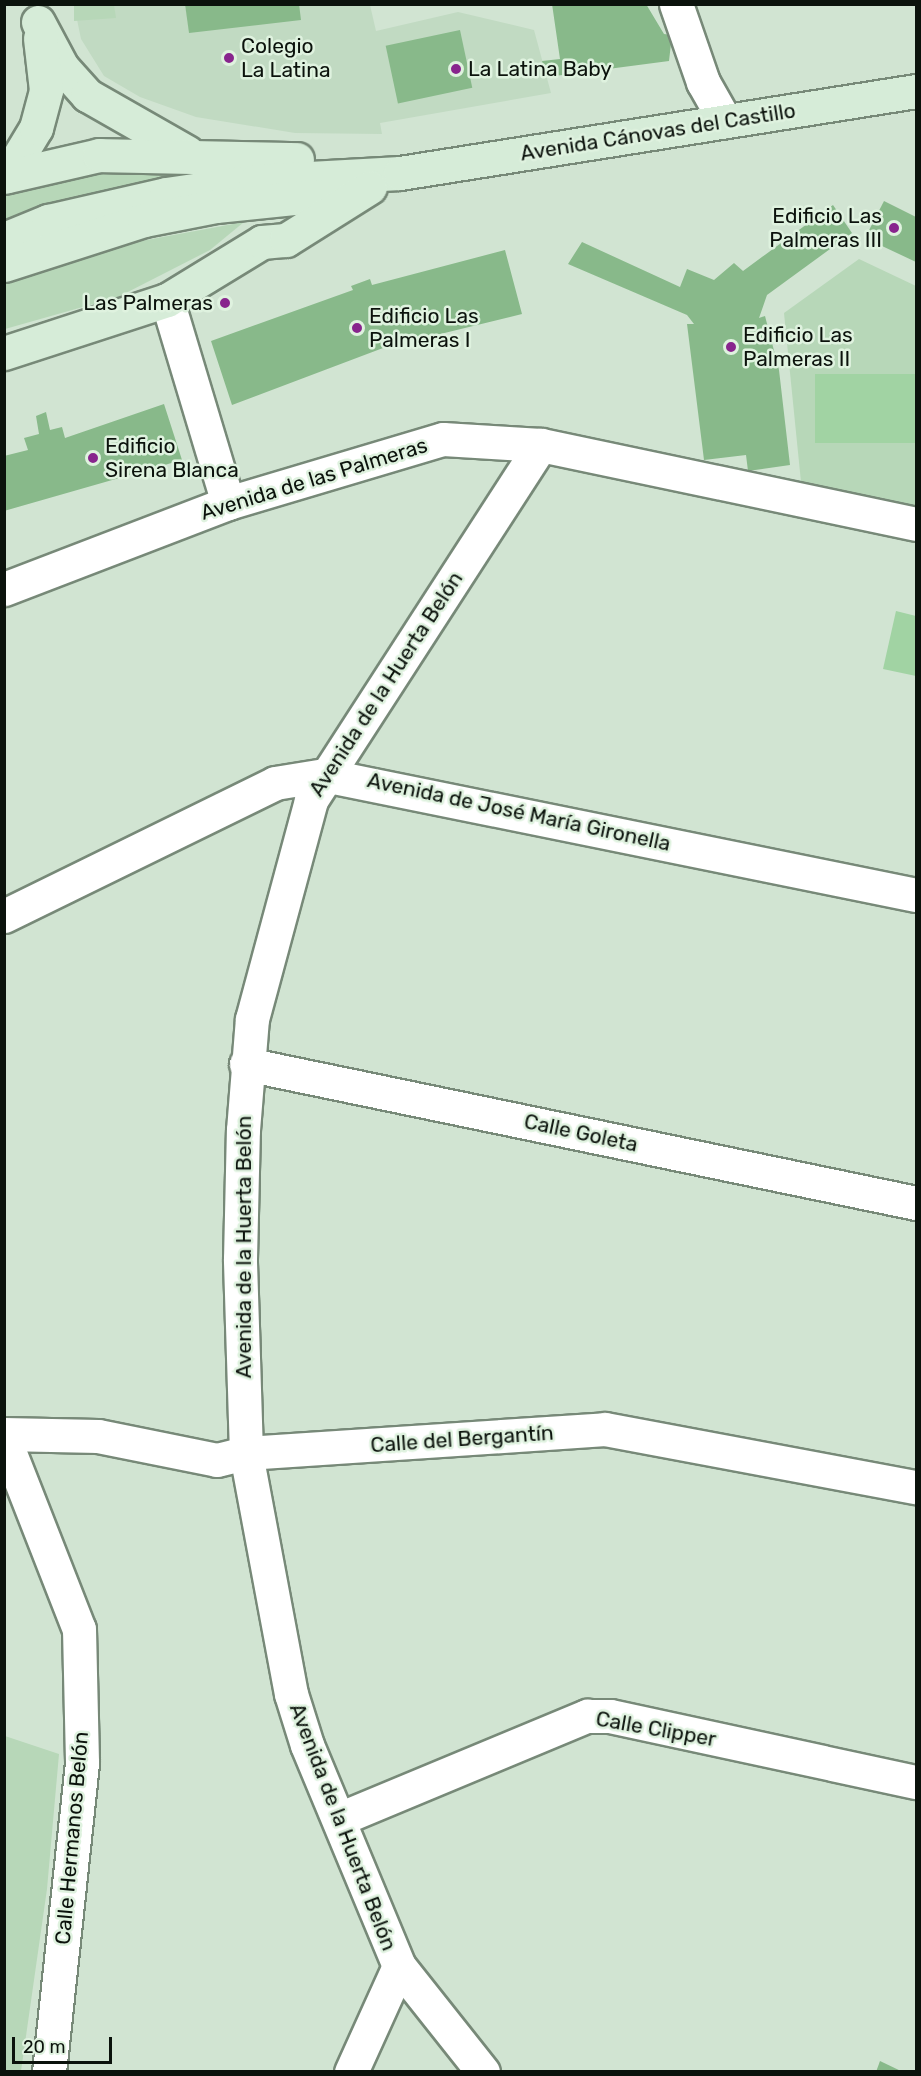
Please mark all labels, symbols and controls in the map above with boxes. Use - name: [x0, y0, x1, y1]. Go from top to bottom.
- place label: Colegio La Latina: [241, 33, 330, 83]
- marker: Colegio La Latina: [222, 51, 236, 65]
- place label: La Latina Baby: [468, 56, 612, 82]
- marker: La Latina Baby: [449, 62, 463, 76]
- street label: Avenida Cánovas del Castillo: [519, 98, 797, 166]
- place label: Edificio Las Palmeras III: [769, 203, 882, 253]
- marker: Edificio Las Palmeras III: [887, 221, 901, 235]
- place label: Las Palmeras: [83, 290, 213, 316]
- marker: Las Palmeras: [218, 296, 232, 310]
- place label: Edificio Las Palmeras I: [369, 303, 479, 353]
- marker: Edificio Las Palmeras I: [350, 321, 364, 335]
- place label: Edificio Las Palmeras II: [743, 322, 853, 372]
- marker: Edificio Las Palmeras II: [724, 340, 738, 354]
- street label: Avenida de las Palmeras: [198, 432, 430, 526]
- place label: Edificio Sirena Blanca: [105, 433, 239, 483]
- marker: Edificio Sirena Blanca: [86, 451, 100, 465]
- street label: Avenida de la Huerta Belón: [304, 567, 468, 801]
- street label: Avenida de José María Gironella: [365, 768, 673, 856]
- street label: Calle Goleta: [522, 1109, 640, 1157]
- street label: Avenida de la Huerta Belón: [231, 1116, 257, 1378]
- street label: Calle del Bergantín: [370, 1420, 554, 1458]
- street label: Avenida de la Huerta Belón: [284, 1700, 402, 1954]
- street label: Calle Clipper: [594, 1706, 718, 1752]
- street label: Calle Hermanos Belón: [50, 1730, 94, 1946]
- scale bar: [15, 2025, 116, 2063]
- text: 20 m: [23, 2036, 65, 2058]

